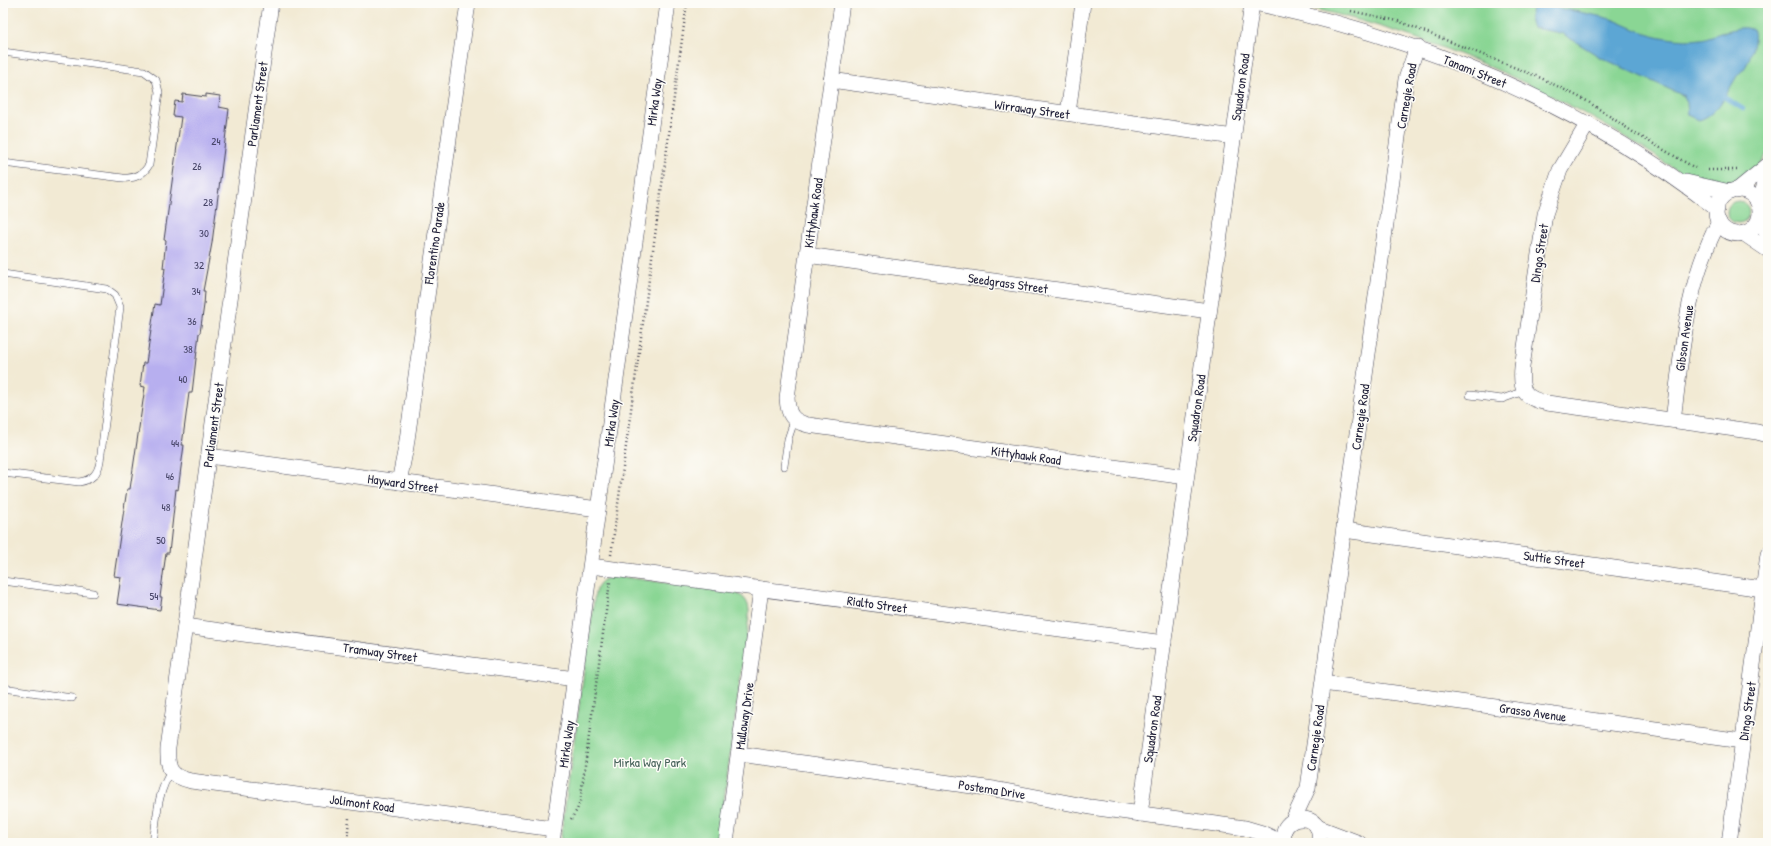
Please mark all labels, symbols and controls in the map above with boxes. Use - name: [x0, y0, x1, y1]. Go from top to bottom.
- street label: Tanami Street: [1440, 50, 1510, 92]
- street label: Squadron Road: [1226, 52, 1254, 122]
- street label: Parliament Street: [242, 60, 272, 148]
- street label: Carnegie Road: [1391, 62, 1421, 130]
- street label: Mirka Way: [642, 77, 666, 127]
- street label: Wirraway Street: [993, 95, 1071, 123]
- house number: 24: [211, 134, 221, 148]
- house number: 26: [192, 159, 202, 173]
- street label: Kittyhawk Road: [799, 177, 827, 249]
- house number: 28: [203, 195, 213, 209]
- street label: Florentino Parade: [419, 201, 449, 286]
- street label: Dingo Street: [1525, 222, 1553, 284]
- house number: 30: [199, 226, 209, 240]
- house number: 32: [194, 258, 204, 272]
- street label: Seedgrass Street: [967, 268, 1050, 298]
- house number: 34: [191, 284, 201, 298]
- street label: Gibson Avenue: [1670, 304, 1698, 372]
- house number: 36: [187, 314, 197, 328]
- house number: 38: [183, 342, 193, 356]
- house number: 40: [178, 372, 188, 386]
- street label: Squadron Road: [1182, 373, 1210, 443]
- street label: Parliament Street: [198, 381, 228, 469]
- street label: Carnegie Road: [1346, 383, 1374, 451]
- street label: Mirka Way: [599, 398, 623, 448]
- house number: 44: [171, 436, 179, 450]
- street label: Kittyhawk Road: [990, 441, 1062, 469]
- house number: 46: [166, 469, 175, 483]
- street label: Hayward Street: [367, 469, 440, 497]
- house number: 48: [162, 500, 171, 514]
- house number: 50: [156, 533, 166, 547]
- street label: Suttie Street: [1522, 546, 1586, 572]
- house number: 54: [150, 589, 158, 603]
- street label: Rialto Street: [846, 591, 909, 617]
- street label: Tramway Street: [342, 638, 419, 666]
- street label: Dingo Street: [1734, 680, 1760, 742]
- street label: Mulloway Drive: [730, 681, 758, 751]
- street label: Squadron Road: [1138, 694, 1166, 764]
- street label: Grasso Avenue: [1498, 698, 1568, 726]
- street label: Carnegie Road: [1301, 704, 1329, 772]
- street label: Mirka Way: [554, 719, 578, 769]
- park label: Mirka Way Park: [614, 753, 687, 771]
- street label: Postema Drive: [957, 775, 1027, 803]
- street label: Jolimont Road: [328, 790, 396, 816]

